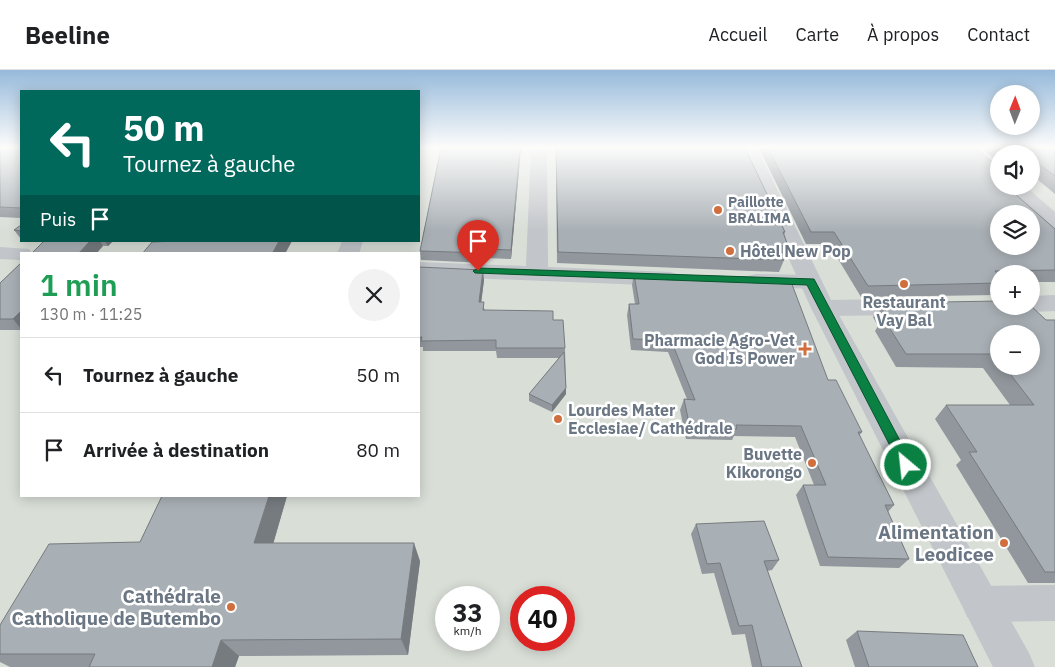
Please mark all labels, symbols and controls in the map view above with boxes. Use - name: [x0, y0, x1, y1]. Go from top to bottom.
- text: Beeline: [25, 19, 110, 51]
- text: Accueil: [708, 23, 767, 46]
- text: Carte: [795, 23, 839, 46]
- text: À propos: [867, 23, 939, 46]
- text: Contact: [967, 23, 1030, 46]
- north arrow: [990, 85, 1040, 135]
- map controls: [990, 85, 1040, 375]
- text: 50 m: [123, 105, 205, 151]
- icon: left: [40, 110, 105, 175]
- button: sound: [990, 145, 1040, 195]
- text: Tournez à gauche: [123, 149, 295, 178]
- place label: Paillotte BRALIMA: [728, 193, 791, 227]
- marker: Paillotte BRALIMA: [712, 204, 724, 216]
- icon: arrive: [86, 205, 114, 233]
- button: layers: [990, 205, 1040, 255]
- text: Puis: [40, 207, 76, 231]
- pin: [457, 220, 499, 271]
- icon: arrive: [464, 227, 492, 255]
- place label: Hôtel New Pop: [740, 241, 851, 261]
- marker: Hôtel New Pop: [724, 245, 736, 257]
- text: 1 min: [40, 265, 118, 304]
- button: +: [990, 265, 1040, 315]
- button: close: [348, 269, 400, 321]
- marker: Restaurant Vay Bal: [898, 278, 910, 290]
- place label: Restaurant Vay Bal: [862, 292, 946, 330]
- text: 130 m · 11:25: [40, 304, 142, 324]
- button: −: [990, 325, 1040, 375]
- place label: Pharmacie Agro-Vet God Is Power: [644, 330, 796, 368]
- marker: Pharmacie Agro-Vet God Is Power: [799, 343, 811, 355]
- icon: left: [40, 361, 68, 389]
- text: Tournez à gauche: [83, 363, 239, 387]
- text: 50 m: [356, 363, 400, 387]
- place label: Lourdes Mater Ecclesiae/ Cathédrale: [568, 400, 733, 438]
- marker: Lourdes Mater Ecclesiae/ Cathédrale: [552, 413, 564, 425]
- icon: arrive: [40, 436, 68, 464]
- text: Arrivée à destination: [83, 438, 269, 462]
- text: 80 m: [356, 438, 400, 462]
- position arrow: [879, 438, 931, 490]
- place label: Buvette Kikorongo: [726, 444, 802, 482]
- marker: Buvette Kikorongo: [806, 457, 818, 469]
- place label: Alimentation Leodicee: [878, 520, 994, 566]
- marker: Alimentation Leodicee: [998, 537, 1010, 549]
- place label: Cathédrale Catholique de Butembo: [12, 584, 221, 630]
- speed limit sign: 40: [510, 586, 575, 651]
- text: 33: [452, 596, 483, 629]
- marker: Cathédrale Catholique de Butembo: [225, 601, 237, 613]
- text: km/h: [453, 623, 482, 638]

